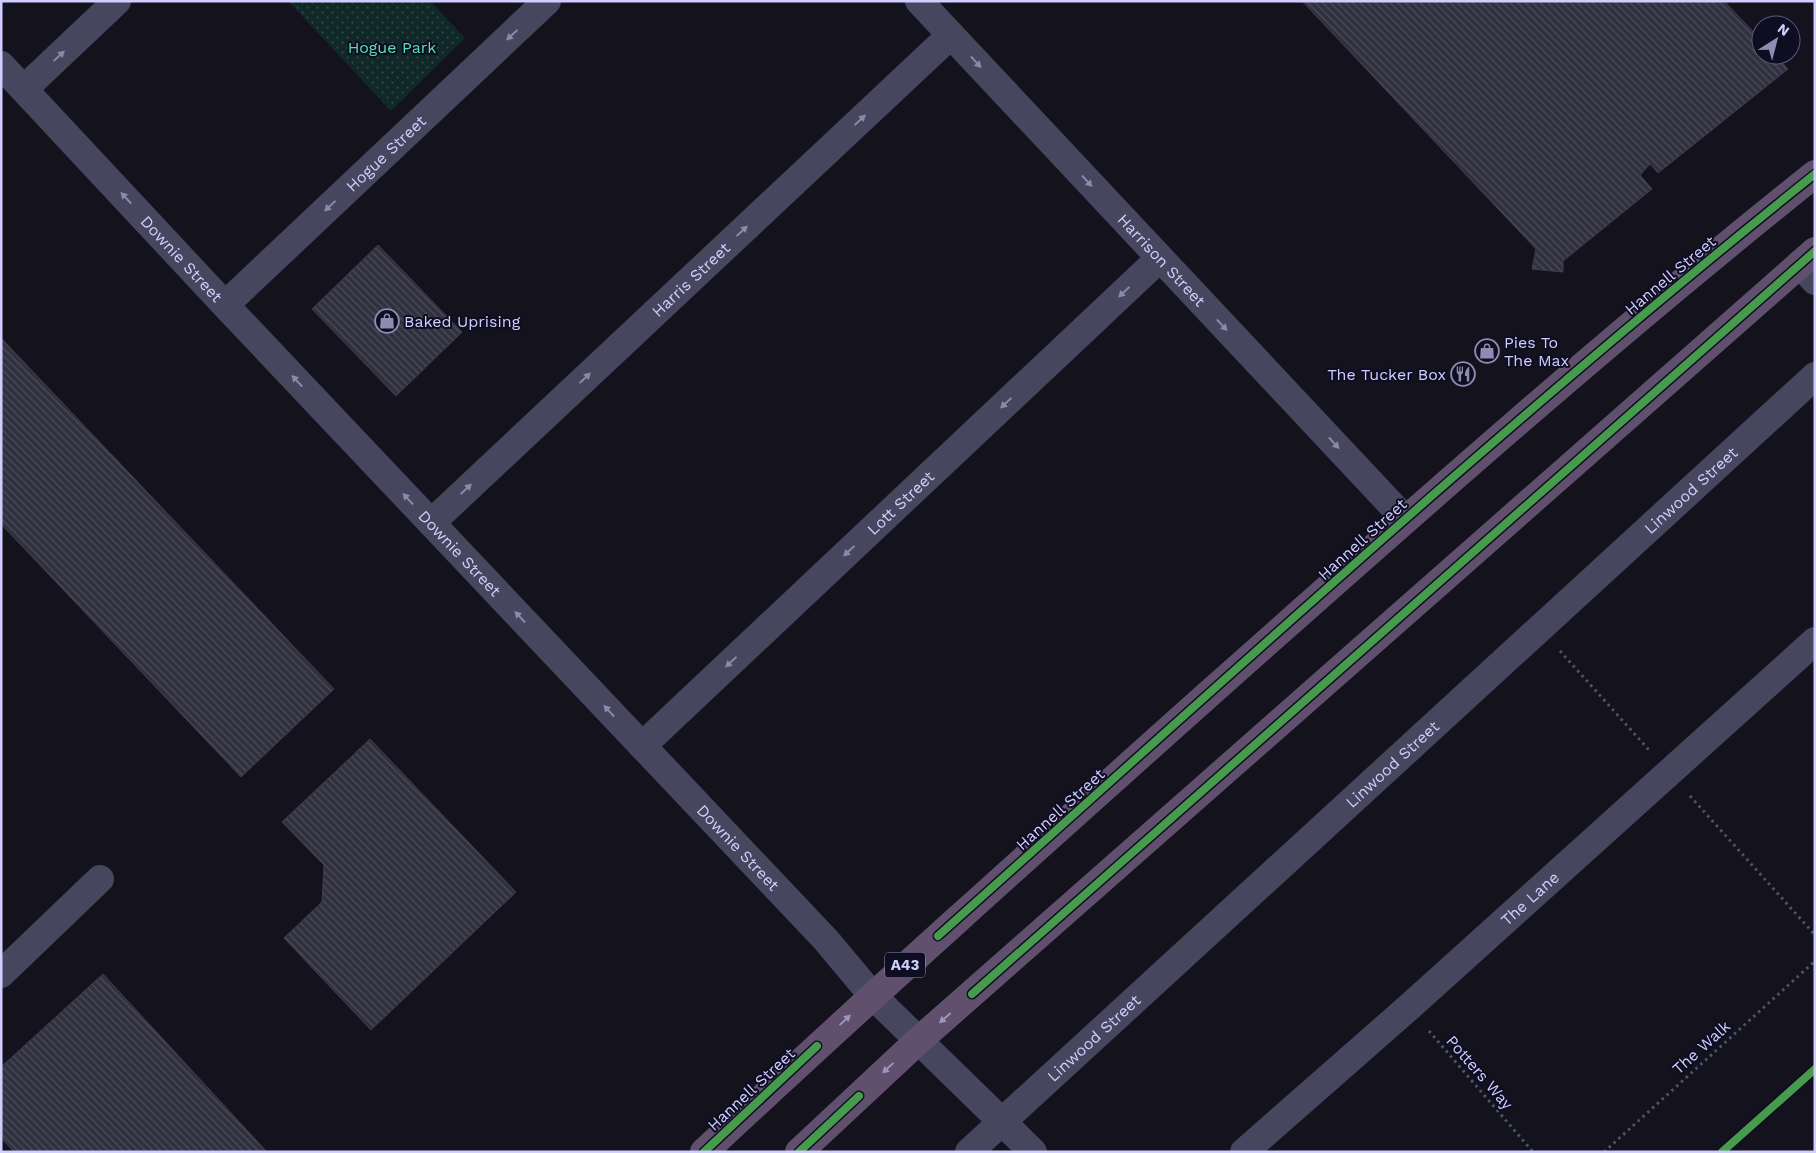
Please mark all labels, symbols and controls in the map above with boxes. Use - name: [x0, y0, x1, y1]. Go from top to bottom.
- north arrow: [1751, 15, 1801, 65]
- text: N: [1775, 20, 1793, 39]
- one-way arrow: [506, 29, 518, 41]
- park label: Hogue Park: [348, 38, 436, 57]
- one-way arrow: [53, 50, 65, 62]
- one-way arrow: [970, 56, 982, 68]
- street label: Hogue Street: [342, 111, 430, 196]
- one-way arrow: [854, 114, 866, 126]
- one-way arrow: [1081, 174, 1093, 186]
- one-way arrow: [120, 193, 132, 205]
- one-way arrow: [324, 200, 336, 212]
- street label: Harrison Street: [1114, 210, 1210, 311]
- street label: Downie Street: [137, 212, 227, 306]
- one-way arrow: [735, 225, 747, 237]
- street label: Hannell Street: [1621, 232, 1720, 319]
- street label: Harris Street: [648, 238, 734, 321]
- one-way arrow: [1118, 286, 1130, 298]
- shop icon: Baked Uprising: [374, 308, 400, 334]
- place label: Baked Uprising: [404, 312, 521, 331]
- one-way arrow: [1216, 318, 1228, 330]
- place label: Pies To The Max: [1504, 333, 1569, 370]
- shop icon: Pies To The Max: [1474, 338, 1500, 364]
- restaurant icon: The Tucker Box: [1450, 361, 1476, 387]
- place label: The Tucker Box: [1327, 365, 1446, 384]
- one-way arrow: [578, 372, 590, 384]
- one-way arrow: [291, 375, 303, 387]
- one-way arrow: [1000, 397, 1012, 409]
- one-way arrow: [1328, 437, 1340, 449]
- street label: Linwood Street: [1640, 443, 1742, 538]
- street label: Lott Street: [863, 467, 938, 539]
- one-way arrow: [460, 483, 472, 495]
- one-way arrow: [402, 493, 414, 505]
- street label: Hannell Street: [1314, 494, 1411, 584]
- street label: Downie Street: [414, 507, 505, 601]
- one-way arrow: [844, 545, 856, 557]
- one-way arrow: [514, 612, 526, 624]
- one-way arrow: [726, 656, 738, 668]
- one-way arrow: [603, 705, 615, 717]
- street label: Linwood Street: [1342, 717, 1443, 812]
- street label: Hannell Street: [1012, 764, 1109, 854]
- street label: Downie Street: [693, 801, 783, 895]
- street label: The Lane: [1497, 868, 1563, 930]
- road number: A43: [885, 952, 925, 978]
- street label: Linwood Street: [1043, 990, 1145, 1086]
- one-way arrow: [938, 1012, 951, 1023]
- one-way arrow: [838, 1014, 850, 1026]
- street label: The Walk: [1668, 1016, 1734, 1078]
- street label: Potters Way: [1442, 1031, 1517, 1114]
- street label: Hannell Street: [704, 1044, 799, 1135]
- one-way arrow: [883, 1062, 895, 1074]

